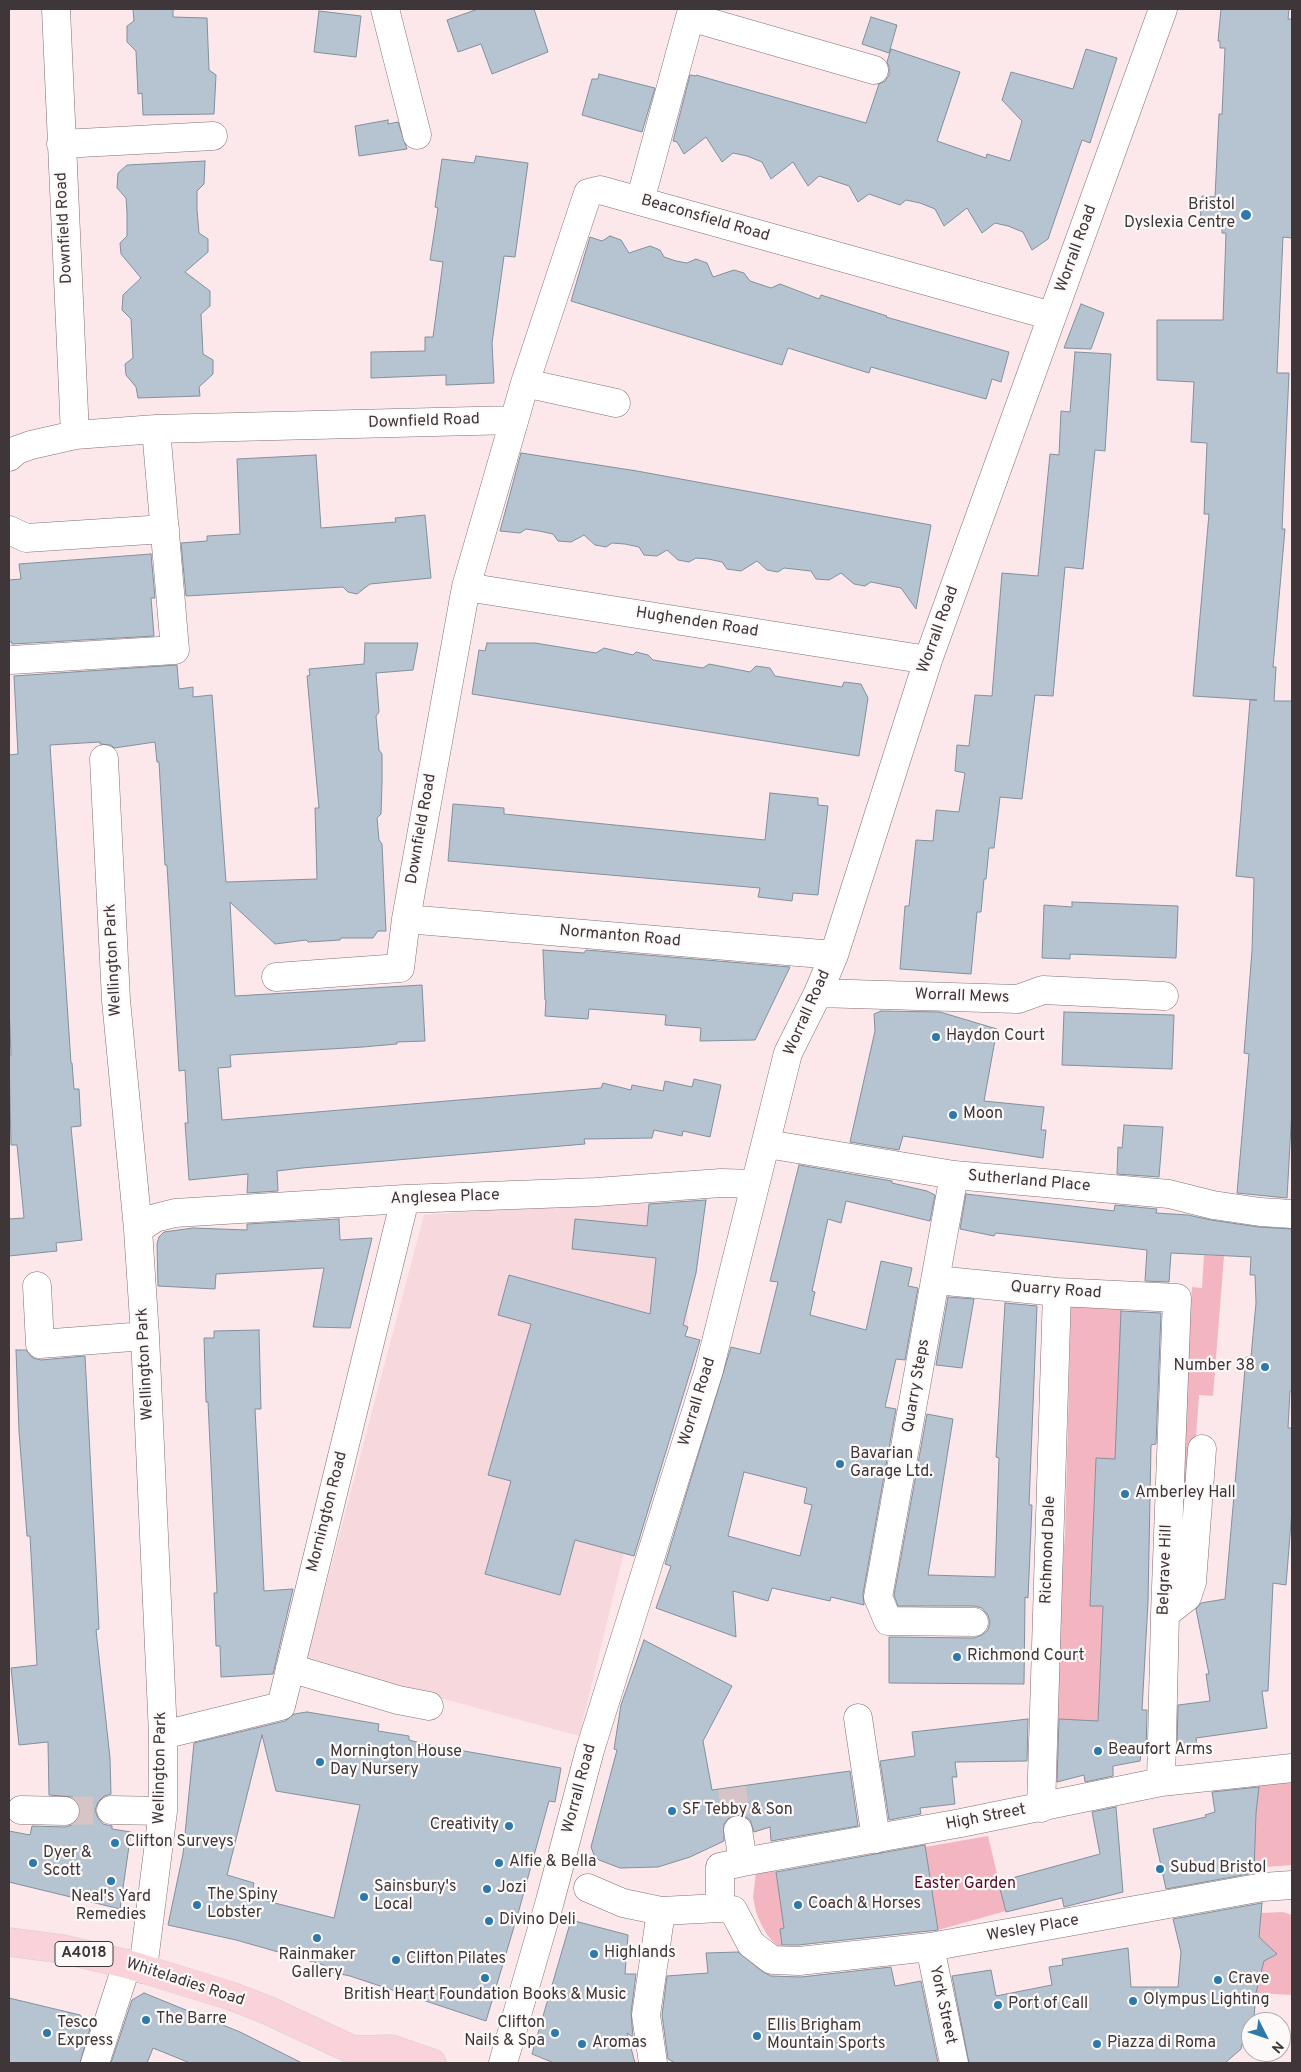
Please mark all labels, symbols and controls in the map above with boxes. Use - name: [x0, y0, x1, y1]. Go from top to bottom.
- street label: Downfield Road: [52, 172, 78, 284]
- street label: Beaconsfield Road: [638, 191, 772, 247]
- place label: Bristol Dyslexia Centre: [1124, 196, 1235, 234]
- street label: Worrall Road: [1052, 203, 1102, 295]
- marker: Bristol Dyslexia Centre: [1239, 208, 1253, 222]
- street label: Downfield Road: [368, 410, 480, 434]
- street label: Worrall Road: [914, 584, 964, 676]
- street label: Hughenden Road: [634, 604, 760, 642]
- street label: Downfield Road: [403, 772, 441, 886]
- street label: Wellington Park: [101, 903, 127, 1017]
- street label: Normanton Road: [558, 922, 682, 952]
- street label: Worrall Road: [781, 967, 835, 1059]
- street label: Worrall Mews: [914, 986, 1010, 1008]
- place label: Haydon Court: [946, 1027, 1045, 1047]
- marker: Haydon Court: [930, 1031, 942, 1043]
- place label: Moon: [963, 1105, 1003, 1125]
- marker: Moon: [947, 1109, 959, 1121]
- street label: Sutherland Place: [967, 1167, 1091, 1197]
- street label: Anglesea Place: [390, 1186, 500, 1210]
- street label: Quarry Road: [1010, 1278, 1102, 1304]
- street label: Wellington Park: [133, 1307, 159, 1421]
- street label: Quarry Steps: [899, 1338, 935, 1434]
- street label: Worrall Road: [675, 1355, 721, 1449]
- place label: Number 38: [1174, 1357, 1255, 1377]
- marker: Number 38: [1259, 1361, 1271, 1373]
- place label: Bavarian Garage Ltd.: [850, 1445, 933, 1483]
- street label: Mornington Road: [304, 1450, 352, 1574]
- marker: Bavarian Garage Ltd.: [834, 1458, 846, 1470]
- place label: Amberley Hall: [1135, 1484, 1236, 1504]
- marker: Amberley Hall: [1119, 1488, 1131, 1500]
- street label: Richmond Dale: [1038, 1495, 1060, 1605]
- street label: Belgrave Hill: [1155, 1524, 1177, 1616]
- place label: Richmond Court: [967, 1647, 1085, 1667]
- marker: Richmond Court: [951, 1651, 963, 1663]
- street label: Wellington Park: [150, 1711, 172, 1825]
- place label: Beaufort Arms: [1108, 1741, 1213, 1761]
- street label: Worrall Road: [559, 1742, 601, 1836]
- place label: Mornington House Day Nursery: [330, 1743, 462, 1781]
- marker: Beaufort Arms: [1092, 1745, 1104, 1757]
- marker: Mornington House Day Nursery: [314, 1756, 326, 1768]
- place label: SF Tebby & Son: [682, 1801, 793, 1821]
- street label: High Street: [944, 1801, 1028, 1835]
- marker: SF Tebby & Son: [666, 1805, 678, 1817]
- place label: Creativity: [430, 1816, 499, 1836]
- marker: Creativity: [503, 1820, 515, 1832]
- place label: Clifton Surveys: [125, 1833, 234, 1853]
- marker: Clifton Surveys: [109, 1837, 121, 1849]
- place label: Dyer & Scott: [43, 1844, 92, 1882]
- place label: Alfie & Bella: [509, 1853, 596, 1873]
- marker: Dyer & Scott: [27, 1857, 39, 1869]
- marker: Alfie & Bella: [493, 1857, 505, 1869]
- place label: Subud Bristol: [1170, 1859, 1266, 1879]
- marker: Subud Bristol: [1154, 1863, 1166, 1875]
- marker: Neal's Yard Remedies: [105, 1875, 117, 1887]
- park label: Easter Garden: [914, 1875, 1016, 1895]
- place label: Sainsbury's Local: [374, 1878, 456, 1916]
- place label: Jozi: [497, 1879, 527, 1899]
- marker: Jozi: [481, 1883, 493, 1895]
- place label: The Spiny Lobster: [207, 1886, 278, 1924]
- place label: Neal's Yard Remedies: [71, 1888, 151, 1926]
- marker: Sainsbury's Local: [358, 1891, 370, 1903]
- place label: Coach & Horses: [808, 1895, 921, 1915]
- marker: The Spiny Lobster: [191, 1899, 203, 1911]
- marker: Coach & Horses: [792, 1899, 804, 1911]
- place label: Divino Deli: [499, 1911, 576, 1931]
- street label: Wesley Place: [985, 1911, 1081, 1947]
- marker: Divino Deli: [483, 1915, 495, 1927]
- marker: Rainmaker Gallery: [311, 1932, 323, 1944]
- road number: A4018: [55, 1942, 113, 1966]
- place label: Highlands: [604, 1944, 676, 1964]
- place label: Rainmaker Gallery: [278, 1946, 356, 1984]
- marker: Highlands: [588, 1948, 600, 1960]
- place label: Clifton Pilates: [406, 1950, 506, 1970]
- marker: Clifton Pilates: [390, 1954, 402, 1966]
- street label: Whiteladies Road: [123, 1955, 247, 2011]
- street label: York Street: [924, 1964, 960, 2046]
- place label: Crave: [1228, 1970, 1269, 1990]
- marker: British Heart Foundation Books & Music: [479, 1972, 491, 1984]
- marker: Crave: [1212, 1974, 1224, 1986]
- place label: British Heart Foundation Books & Music: [343, 1986, 627, 2006]
- place label: Olympus Lighting: [1143, 1991, 1269, 2011]
- place label: Port of Call: [1008, 1995, 1088, 2015]
- marker: Olympus Lighting: [1127, 1995, 1139, 2007]
- marker: Port of Call: [992, 1999, 1004, 2011]
- place label: The Barre: [156, 2010, 227, 2030]
- north arrow: [1241, 2012, 1291, 2062]
- place label: Tesco Express: [57, 2014, 113, 2052]
- marker: The Barre: [140, 2014, 152, 2026]
- place label: Clifton Nails & Spa: [464, 2014, 545, 2052]
- place label: Ellis Brigham Mountain Sports: [767, 2017, 885, 2055]
- marker: Tesco Express: [41, 2027, 53, 2039]
- marker: Clifton Nails & Spa: [549, 2027, 561, 2039]
- marker: Ellis Brigham Mountain Sports: [751, 2030, 763, 2042]
- place label: Aromas: [592, 2034, 647, 2054]
- place label: Piazza di Roma: [1107, 2034, 1216, 2054]
- text: N: [1267, 2037, 1287, 2056]
- marker: Aromas: [576, 2038, 588, 2050]
- marker: Piazza di Roma: [1091, 2038, 1103, 2050]

